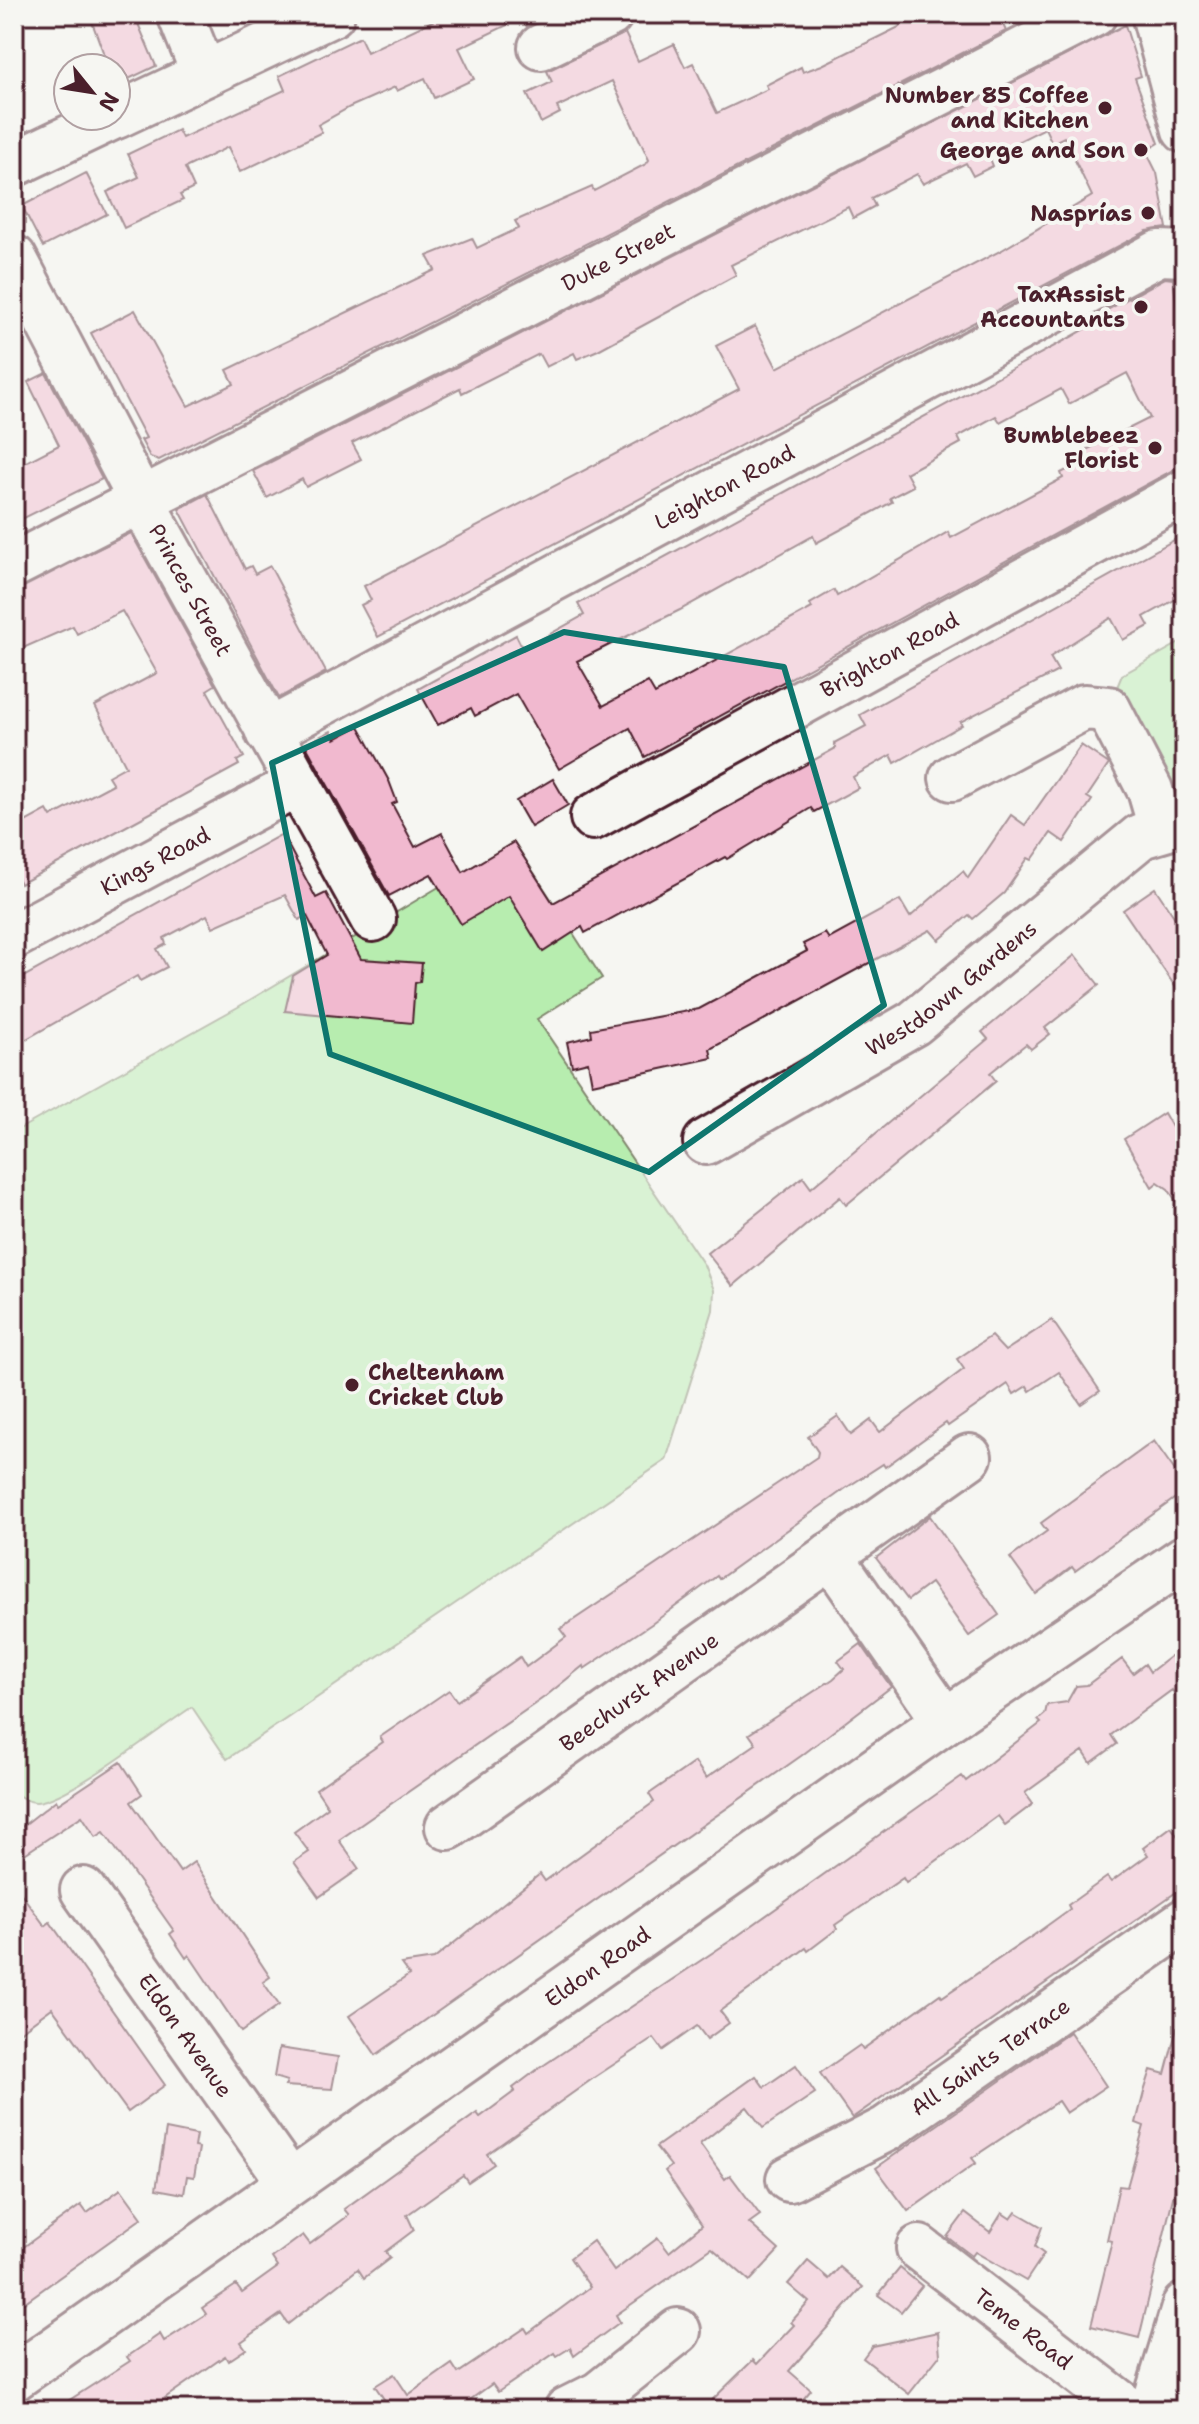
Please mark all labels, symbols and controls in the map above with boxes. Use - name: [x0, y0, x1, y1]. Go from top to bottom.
- north arrow: [52, 52, 132, 132]
- place label: Number 85 Coffee and Kitchen: [885, 81, 1089, 135]
- text: N: [92, 87, 126, 117]
- marker: Number 85 Coffee and Kitchen: [1096, 99, 1114, 117]
- place label: George and Son: [940, 136, 1125, 165]
- marker: George and Son: [1132, 141, 1150, 159]
- place label: Nasprías: [1030, 199, 1132, 228]
- marker: Nasprías: [1139, 204, 1157, 222]
- street label: Duke Street: [556, 216, 680, 298]
- place label: TaxAssist Accountants: [980, 280, 1125, 334]
- marker: TaxAssist Accountants: [1132, 298, 1150, 316]
- place label: Bumblebeez Florist: [1004, 421, 1139, 475]
- street label: Leighton Road: [649, 437, 799, 536]
- marker: Bumblebeez Florist: [1146, 439, 1164, 457]
- street label: Princes Street: [142, 518, 239, 661]
- street label: Brighton Road: [815, 605, 964, 704]
- street label: Kings Road: [95, 819, 215, 902]
- street label: Westdown Gardens: [860, 914, 1043, 1062]
- place label: Cheltenham Cricket Club: [368, 1358, 504, 1412]
- marker: Cheltenham Cricket Club: [343, 1376, 361, 1394]
- street label: Beechurst Avenue: [553, 1625, 724, 1758]
- street label: Eldon Road: [539, 1919, 656, 2014]
- street label: Eldon Avenue: [132, 1968, 240, 2103]
- street label: All Saints Terrace: [905, 1991, 1076, 2122]
- street label: Teme Road: [968, 2281, 1079, 2376]

